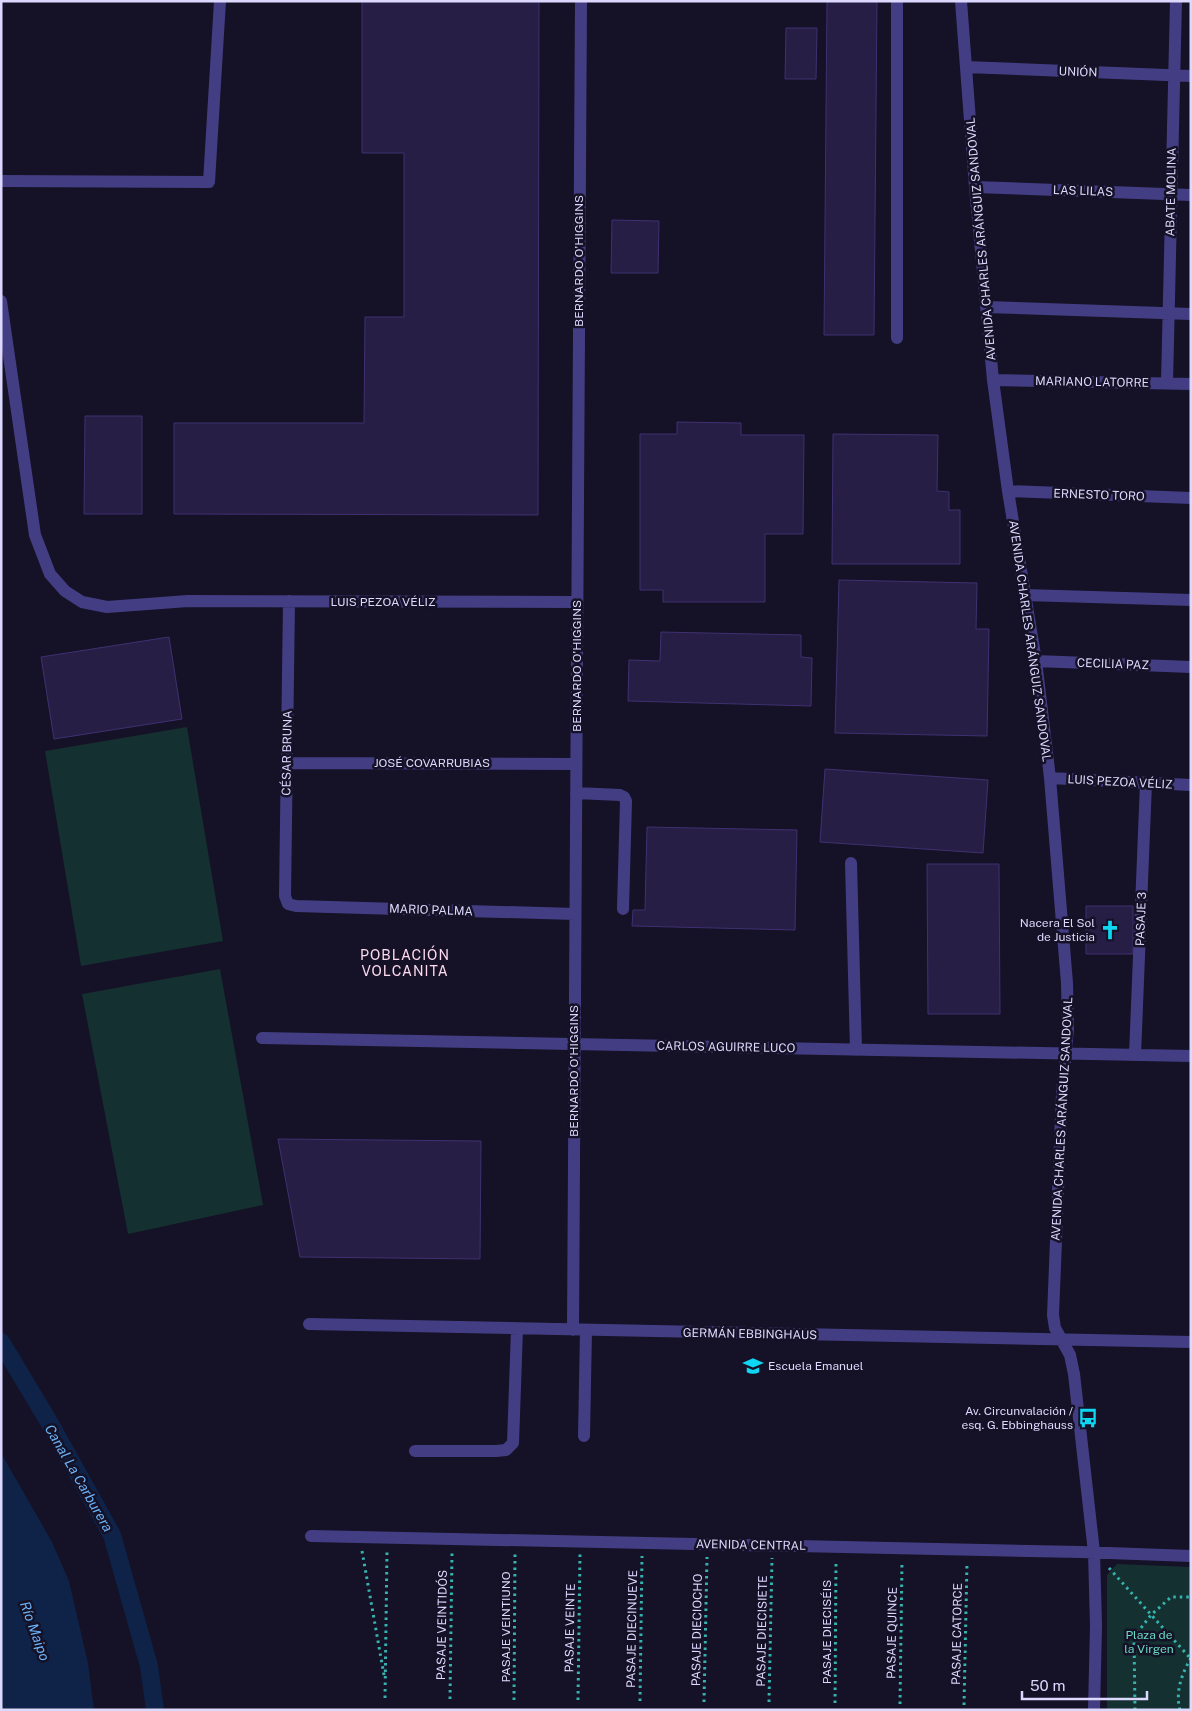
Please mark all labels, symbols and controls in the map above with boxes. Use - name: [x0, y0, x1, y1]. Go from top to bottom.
- street label: UNIÓN: [1058, 64, 1098, 80]
- street label: AVENIDA CHARLES ARÁNGUIZ SANDOVAL: [963, 117, 999, 361]
- street label: ABATE MOLINA: [1163, 147, 1179, 237]
- street label: LAS LILAS: [1053, 183, 1113, 199]
- street label: BERNARDO O'HIGGINS: [572, 195, 586, 327]
- street label: MARIANO LATORRE: [1035, 374, 1149, 390]
- street label: ERNESTO TORO: [1053, 486, 1145, 504]
- street label: AVENIDA CHARLES ARÁNGUIZ SANDOVAL: [1006, 519, 1054, 763]
- street label: LUIS PEZOA VÉLIZ: [330, 595, 436, 609]
- street label: BERNARDO O'HIGGINS: [570, 600, 584, 732]
- street label: CECILIA PAZ: [1077, 656, 1150, 672]
- street label: CÉSAR BRUNA: [279, 710, 295, 796]
- street label: JOSÉ COVARRUBIAS: [374, 756, 490, 770]
- street label: LUIS PEZOA VÉLIZ: [1067, 772, 1173, 792]
- street label: PASAJE 3: [1133, 892, 1149, 946]
- street label: MARIO PALMA: [389, 902, 474, 918]
- place label: Nacera El Sol de Justicia: [1020, 916, 1095, 944]
- church icon: Nacera El Sol de Justicia: [1099, 919, 1121, 941]
- district label: POBLACIÓN VOLCANITA: [360, 945, 450, 979]
- street label: AVENIDA CHARLES ARÁNGUIZ SANDOVAL: [1049, 997, 1075, 1241]
- street label: BERNARDO O'HIGGINS: [567, 1005, 581, 1137]
- street label: CARLOS AGUIRRE LUCO: [657, 1039, 796, 1055]
- street label: GERMÁN EBBINGHAUS: [683, 1326, 817, 1342]
- school or university icon: Escuela Emanuel: [742, 1355, 764, 1377]
- place label: Escuela Emanuel: [768, 1359, 864, 1373]
- place label: Av. Circunvalación / esq. G. Ebbinghauss: [961, 1404, 1074, 1432]
- bus stop icon: Av. Circunvalación / esq. G. Ebbinghauss: [1077, 1407, 1099, 1429]
- water label: Canal La Carburera: [42, 1422, 116, 1534]
- street label: AVENIDA CENTRAL: [696, 1537, 806, 1553]
- street label: PASAJE VEINTIDÓS: [434, 1570, 450, 1680]
- street label: PASAJE DIECINUEVE: [624, 1570, 640, 1688]
- street label: PASAJE VEINTIUNO: [499, 1571, 513, 1683]
- street label: PASAJE DIECIOCHO: [689, 1573, 705, 1686]
- street label: PASAJE DIECISIETE: [754, 1575, 770, 1687]
- street label: PASAJE DIECISÉIS: [820, 1580, 834, 1684]
- street label: PASAJE VEINTE: [562, 1583, 578, 1673]
- street label: PASAJE CATORCE: [949, 1583, 965, 1685]
- street label: PASAJE QUINCE: [884, 1587, 900, 1679]
- water label: Río Maipo: [17, 1599, 53, 1663]
- park label: Plaza de la Virgen: [1124, 1628, 1174, 1656]
- scale bar: [1022, 1668, 1147, 1700]
- text: 50 m: [1030, 1677, 1065, 1694]

